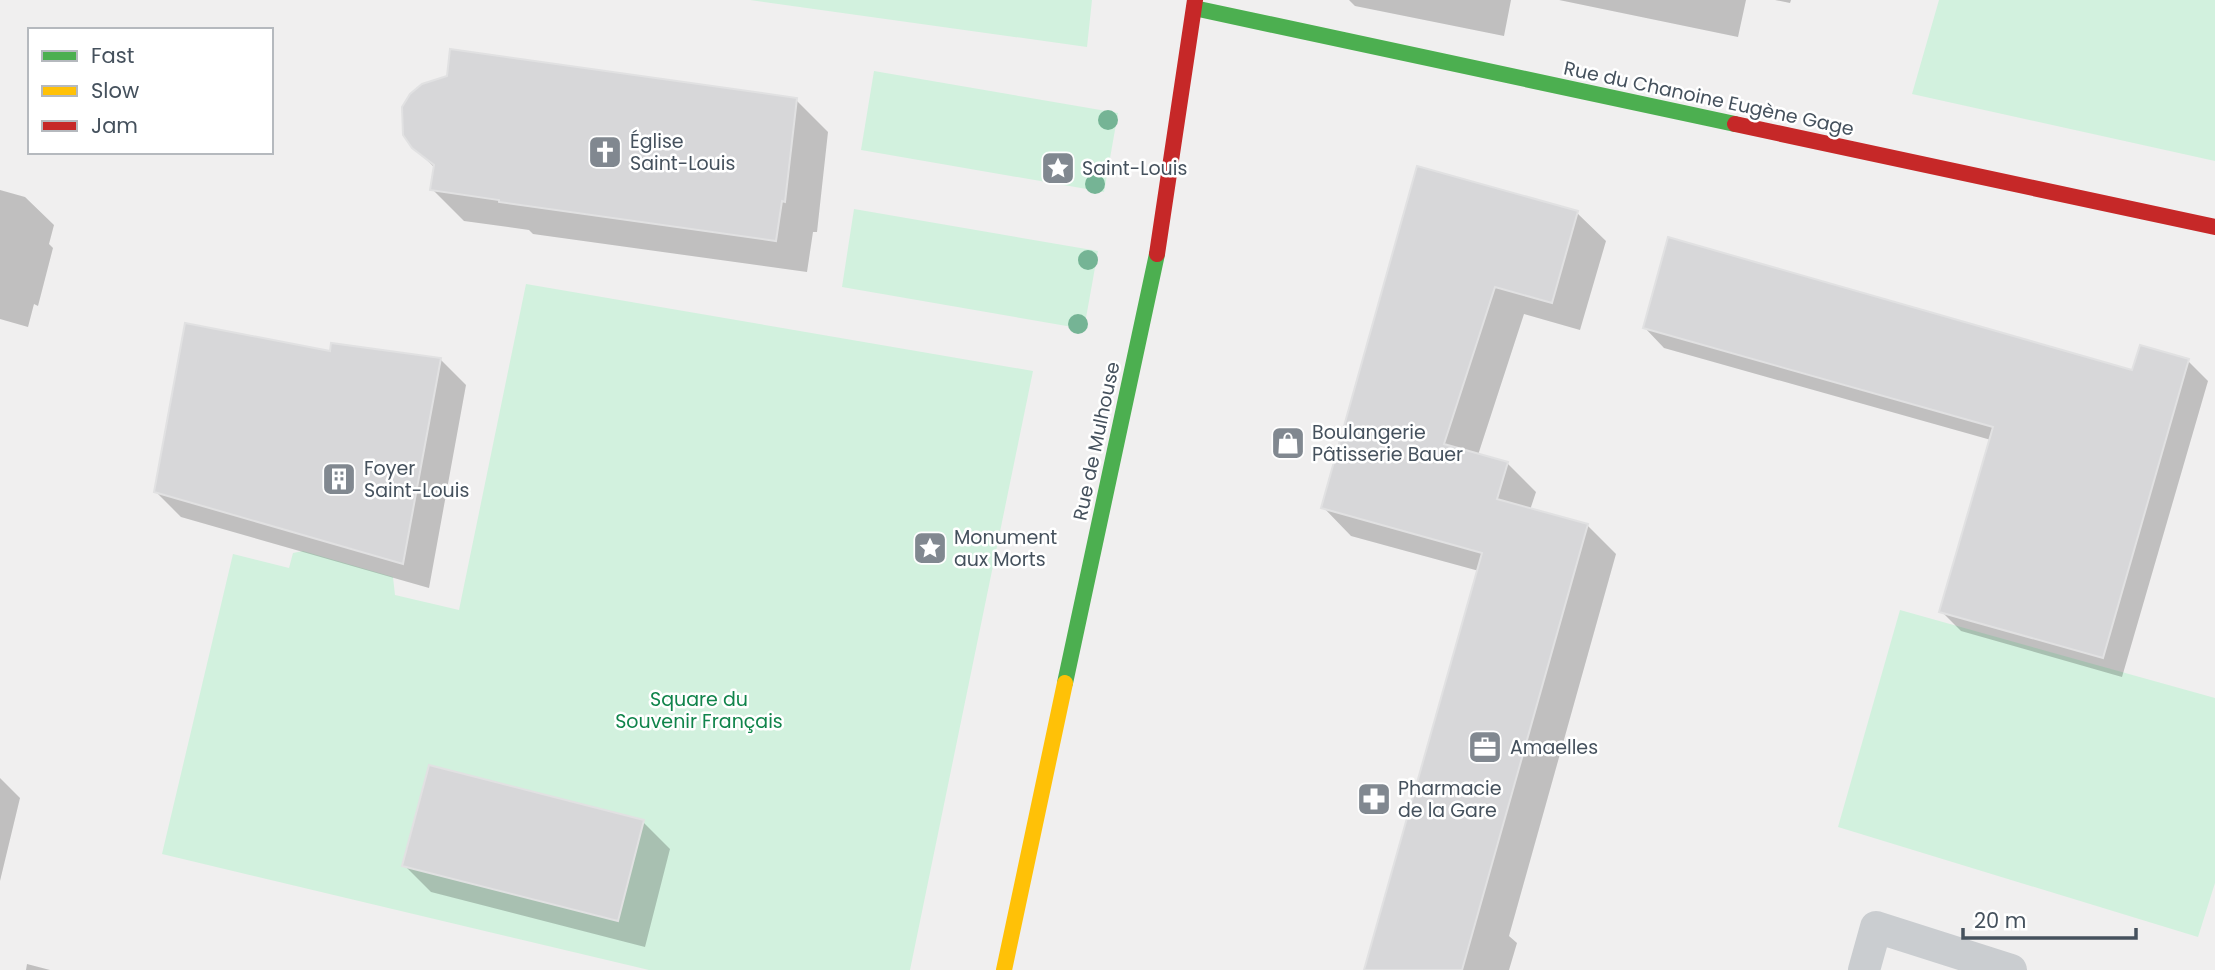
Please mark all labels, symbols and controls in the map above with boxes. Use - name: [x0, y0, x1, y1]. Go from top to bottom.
- legend: [28, 28, 273, 154]
- text: Fast: [91, 41, 134, 70]
- street label: Rue du Chanoine Eugène Gage: [1561, 55, 1857, 142]
- text: Slow: [91, 76, 139, 105]
- text: Jam: [91, 111, 138, 140]
- place label: Église Saint-Louis: [630, 128, 735, 177]
- church icon: Église Saint-Louis: [586, 133, 624, 171]
- place icon: Saint-Louis: [1039, 149, 1077, 187]
- place label: Saint-Louis: [1082, 155, 1187, 182]
- street label: Rue de Mulhouse: [1066, 359, 1126, 523]
- place label: Boulangerie Pâtisserie Bauer: [1312, 419, 1463, 468]
- shop icon: Boulangerie Pâtisserie Bauer: [1269, 424, 1307, 462]
- place label: Foyer Saint-Louis: [364, 455, 469, 504]
- building icon: Foyer Saint-Louis: [320, 460, 358, 498]
- place label: Monument aux Morts: [954, 524, 1057, 573]
- place icon: Monument aux Morts: [911, 529, 949, 567]
- park label: Square du Souvenir Français: [615, 686, 783, 735]
- office icon: Amaelles: [1466, 728, 1504, 766]
- place label: Amaelles: [1510, 734, 1598, 761]
- place label: Pharmacie de la Gare: [1398, 775, 1502, 824]
- pharmacy icon: Pharmacie de la Gare: [1355, 780, 1393, 818]
- scale bar: [1963, 897, 2136, 941]
- text: 20 m: [1974, 906, 2027, 935]

